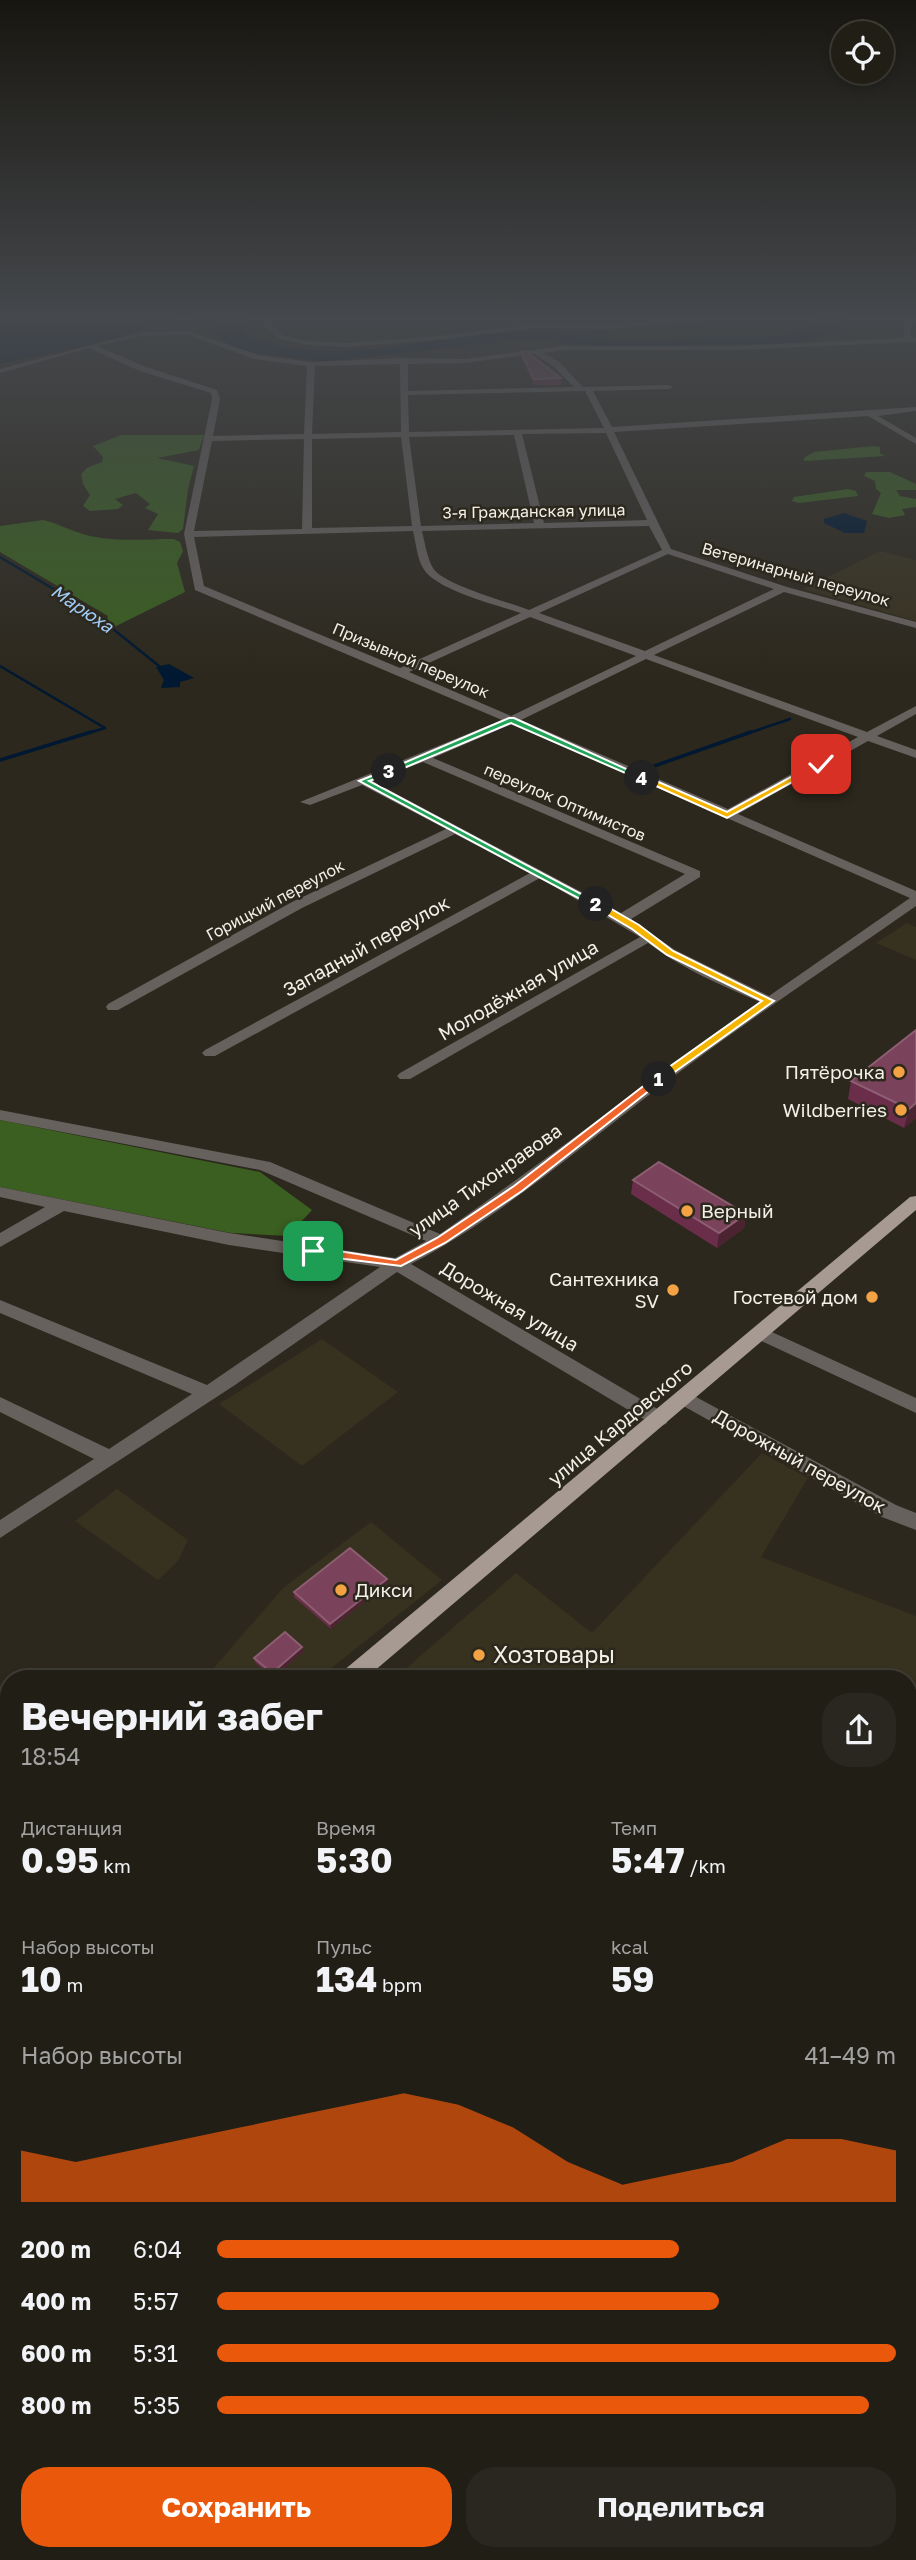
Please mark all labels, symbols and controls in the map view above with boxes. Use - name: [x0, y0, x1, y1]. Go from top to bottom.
- map controls: [831, 21, 894, 84]
- button: locate: [831, 21, 894, 84]
- street label: 3-я Гражданская улица: [442, 499, 626, 523]
- street label: Ветеринарный переулок: [700, 538, 892, 610]
- water label: Марюха: [47, 579, 118, 637]
- street label: Призывной переулок: [330, 618, 492, 702]
- pin: [791, 734, 851, 794]
- icon: check: [802, 745, 840, 783]
- pin: 3: [372, 754, 406, 788]
- text: 3: [383, 759, 394, 782]
- street label: переулок Оптимистов: [481, 759, 649, 845]
- pin: 4: [624, 760, 660, 796]
- text: 4: [636, 766, 647, 789]
- street label: Горицкий переулок: [203, 855, 347, 945]
- pin: 2: [578, 886, 614, 922]
- street label: Западный переулок: [279, 890, 453, 1001]
- text: 2: [590, 892, 601, 915]
- street label: Молодёжная улица: [434, 934, 602, 1045]
- place label: Пятёрочка: [785, 1060, 885, 1083]
- pin: 1: [642, 1062, 676, 1096]
- marker: Пятёрочка: [891, 1064, 907, 1080]
- text: 1: [654, 1067, 663, 1090]
- place label: Wildberries: [782, 1098, 887, 1121]
- marker: Wildberries: [893, 1102, 909, 1118]
- street label: улица Тихонравова: [404, 1118, 566, 1241]
- place label: Верный: [701, 1199, 774, 1222]
- marker: Верный: [679, 1203, 695, 1219]
- pin: [283, 1221, 343, 1281]
- icon: arrive: [294, 1232, 332, 1270]
- street label: Дорожная улица: [437, 1255, 583, 1356]
- place label: Сантехника SV: [549, 1267, 659, 1312]
- marker: Сантехника SV: [665, 1282, 681, 1298]
- place label: Гостевой дом: [733, 1285, 858, 1308]
- marker: Гостевой дом: [864, 1289, 880, 1305]
- street label: улица Кардовского: [543, 1355, 697, 1490]
- street label: Дорожный переулок: [710, 1404, 890, 1517]
- place label: Дикси: [355, 1578, 413, 1601]
- marker: Дикси: [333, 1582, 349, 1598]
- place label: Хозтовары: [493, 1640, 615, 1668]
- marker: Хозтовары: [471, 1647, 487, 1663]
- text: Вечерний забег: [21, 1693, 323, 1738]
- button: share: [822, 1693, 896, 1767]
- text: 18:54: [21, 1742, 80, 1770]
- text: Дистанция: [21, 1816, 122, 1839]
- text: Время: [316, 1816, 376, 1839]
- text: Темп: [611, 1816, 657, 1839]
- text: 0.95: [21, 1839, 99, 1881]
- text: 5:30: [316, 1839, 393, 1881]
- text: 5:47: [611, 1839, 685, 1881]
- text: km: [99, 1854, 131, 1877]
- text: /km: [685, 1854, 726, 1877]
- text: Набор высоты: [21, 1935, 155, 1958]
- text: Пульс: [316, 1935, 372, 1958]
- text: kcal: [611, 1935, 649, 1958]
- text: 10: [21, 1958, 62, 2000]
- text: 134: [316, 1958, 377, 2000]
- text: 59: [611, 1958, 655, 2000]
- text: m: [62, 1973, 83, 1996]
- text: bpm: [377, 1973, 422, 1996]
- text: Набор высоты: [21, 2041, 183, 2069]
- text: 41–49 m: [805, 2041, 896, 2069]
- text: 200 m: [21, 2235, 91, 2263]
- text: 6:04: [133, 2235, 182, 2263]
- text: 400 m: [21, 2287, 91, 2315]
- text: 5:57: [133, 2287, 179, 2315]
- text: 600 m: [21, 2339, 91, 2367]
- text: 5:31: [133, 2339, 178, 2367]
- text: 800 m: [21, 2391, 92, 2419]
- text: 5:35: [133, 2391, 180, 2419]
- button: Сохранить: [21, 2467, 452, 2547]
- button: Поделиться: [466, 2467, 896, 2547]

